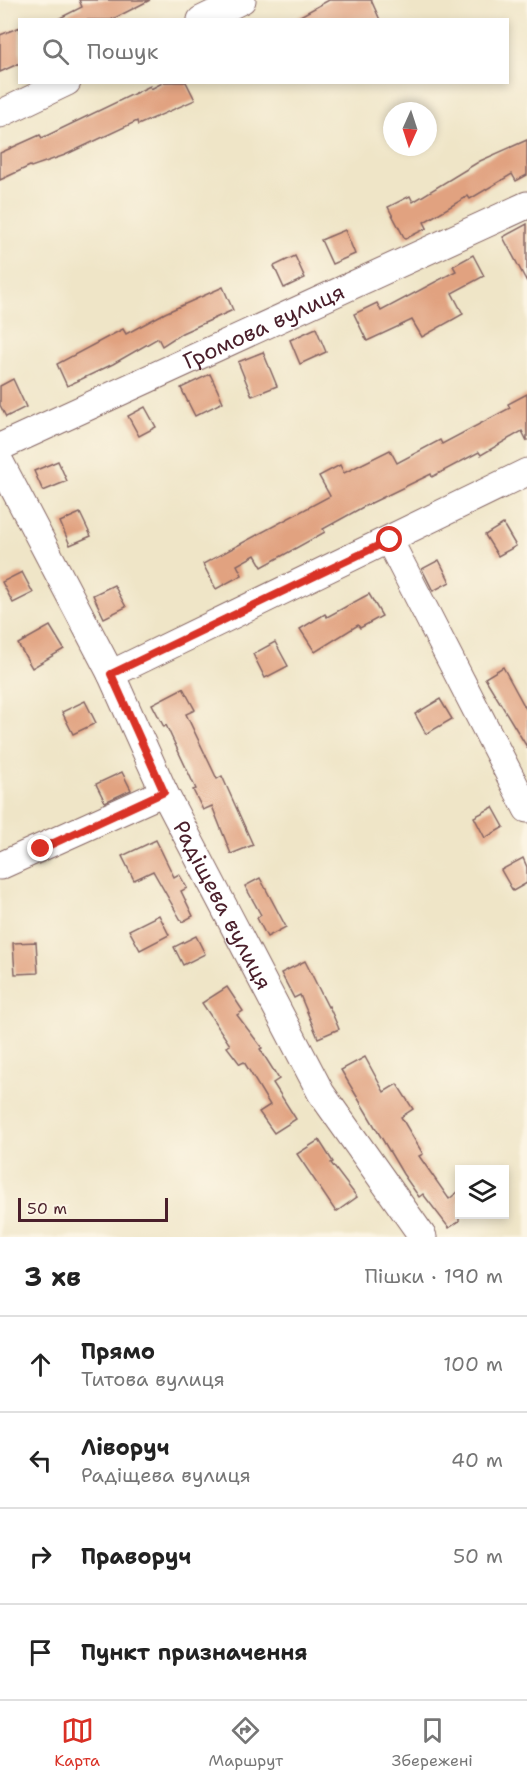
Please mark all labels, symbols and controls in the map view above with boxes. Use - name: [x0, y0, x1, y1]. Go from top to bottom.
- search box: [18, 18, 509, 84]
- icon: search: [39, 35, 72, 68]
- text: Пошук: [87, 37, 158, 66]
- north arrow: [383, 102, 437, 156]
- street label: Громова вулиця: [178, 277, 349, 376]
- route start: [376, 526, 402, 552]
- street label: Радіщева вулиця: [166, 816, 279, 995]
- route end: [27, 835, 53, 861]
- map controls: [455, 1165, 509, 1219]
- button: layers: [455, 1165, 509, 1219]
- scale bar: [18, 1195, 168, 1222]
- text: 50 m: [27, 1198, 67, 1219]
- text: 3 хв: [24, 1259, 81, 1294]
- text: Пішки · 190 m: [365, 1263, 503, 1289]
- text: Прямо: [81, 1337, 155, 1366]
- icon: ahead: [24, 1348, 57, 1381]
- text: 100 m: [443, 1351, 503, 1377]
- text: Титова вулиця: [81, 1366, 225, 1392]
- text: Ліворуч: [81, 1433, 169, 1462]
- icon: left: [24, 1444, 57, 1477]
- text: 40 m: [451, 1447, 503, 1473]
- text: Радіщева вулиця: [81, 1462, 251, 1488]
- icon: right: [24, 1540, 57, 1573]
- text: Праворуч: [81, 1542, 191, 1571]
- text: 50 m: [453, 1543, 503, 1569]
- icon: arrive: [24, 1636, 57, 1669]
- text: Пункт призначення: [81, 1638, 308, 1667]
- tab: Карта: [54, 1714, 100, 1771]
- tab: Маршрут: [209, 1714, 283, 1771]
- tab: Збережені: [392, 1714, 473, 1771]

